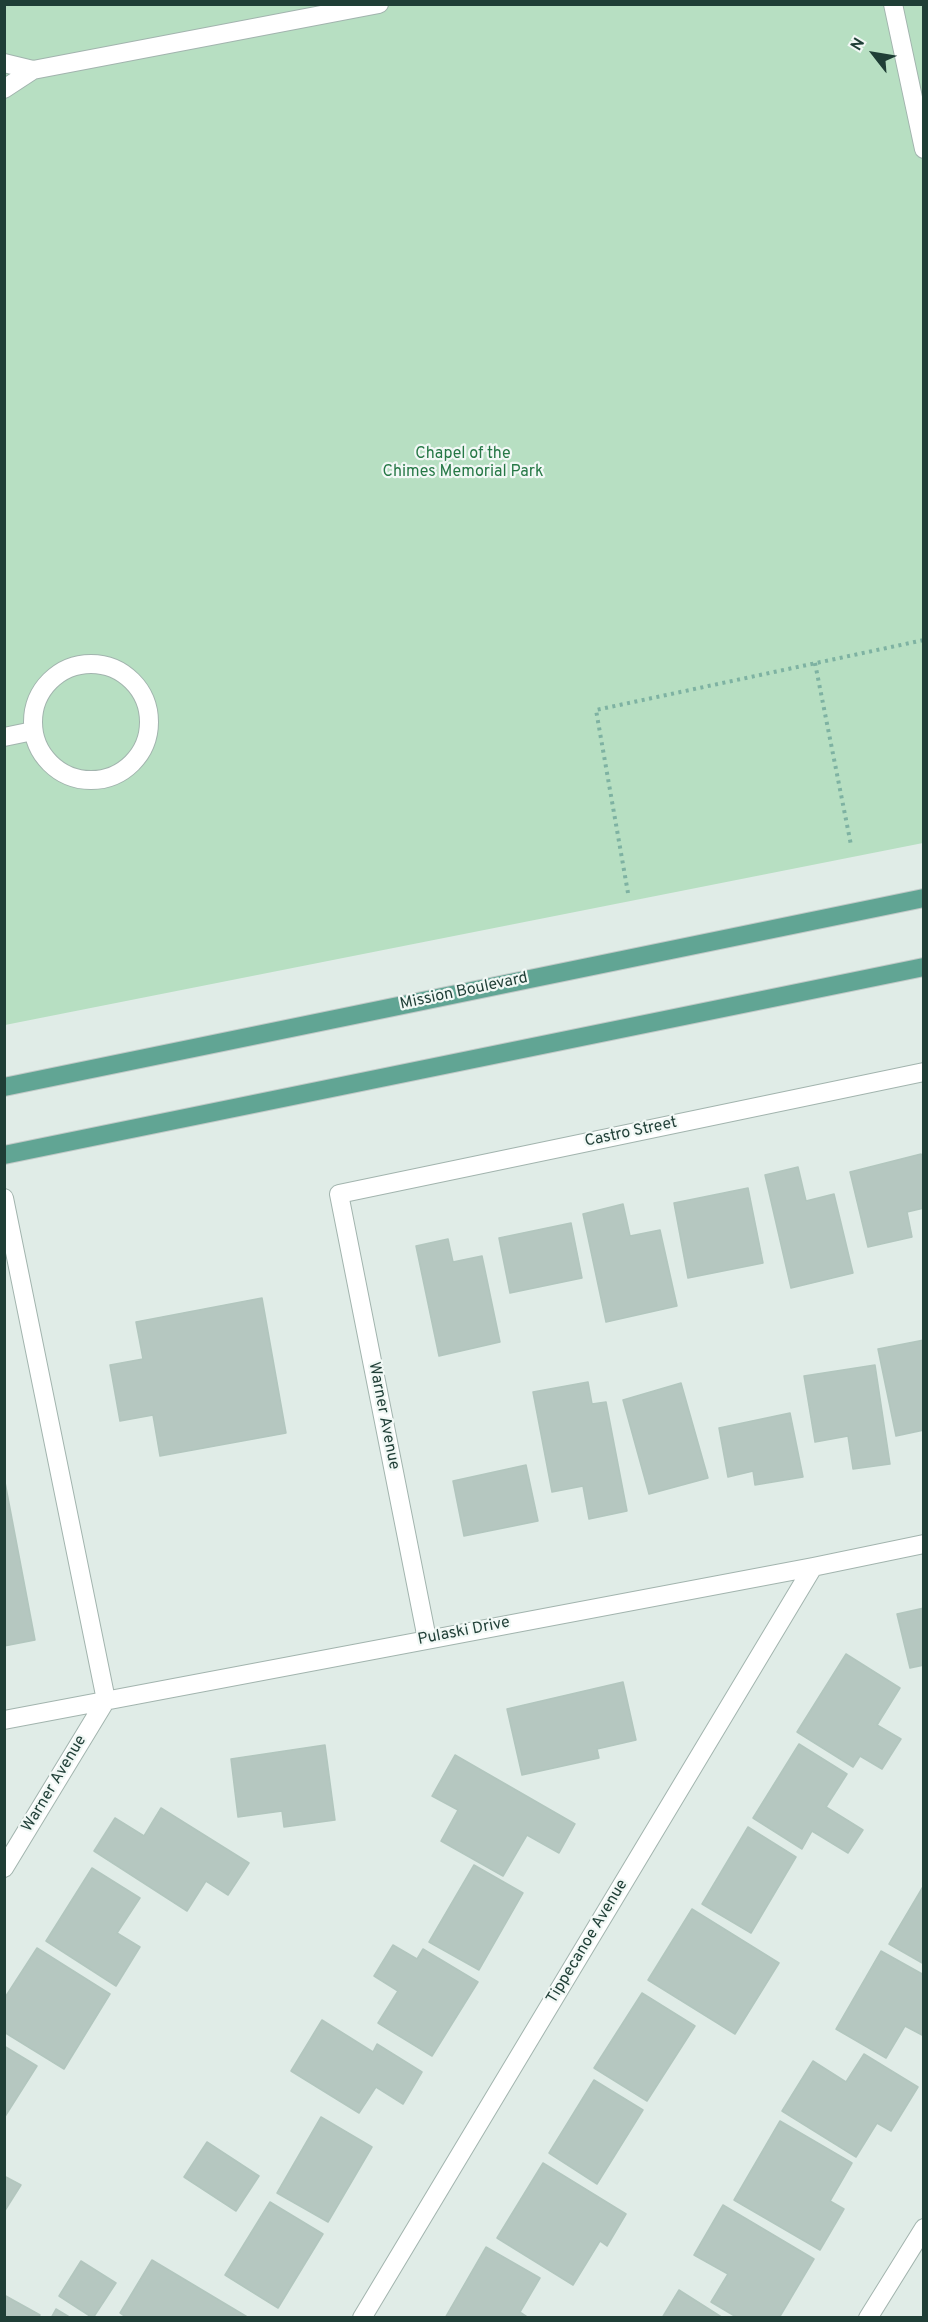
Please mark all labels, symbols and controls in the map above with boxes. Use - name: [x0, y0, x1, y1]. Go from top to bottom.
- north arrow: [844, 24, 904, 84]
- text: N: [847, 35, 870, 55]
- park label: Chapel of the Chimes Memorial Park: [383, 445, 543, 483]
- street label: Mission Boulevard: [398, 969, 530, 1015]
- street label: Castro Street: [583, 1114, 679, 1152]
- street label: Warner Avenue: [363, 1361, 403, 1471]
- street label: Pulaski Drive: [416, 1614, 512, 1650]
- street label: Warner Avenue: [19, 1732, 91, 1836]
- street label: Tippecanoe Avenue: [543, 1876, 633, 2008]

